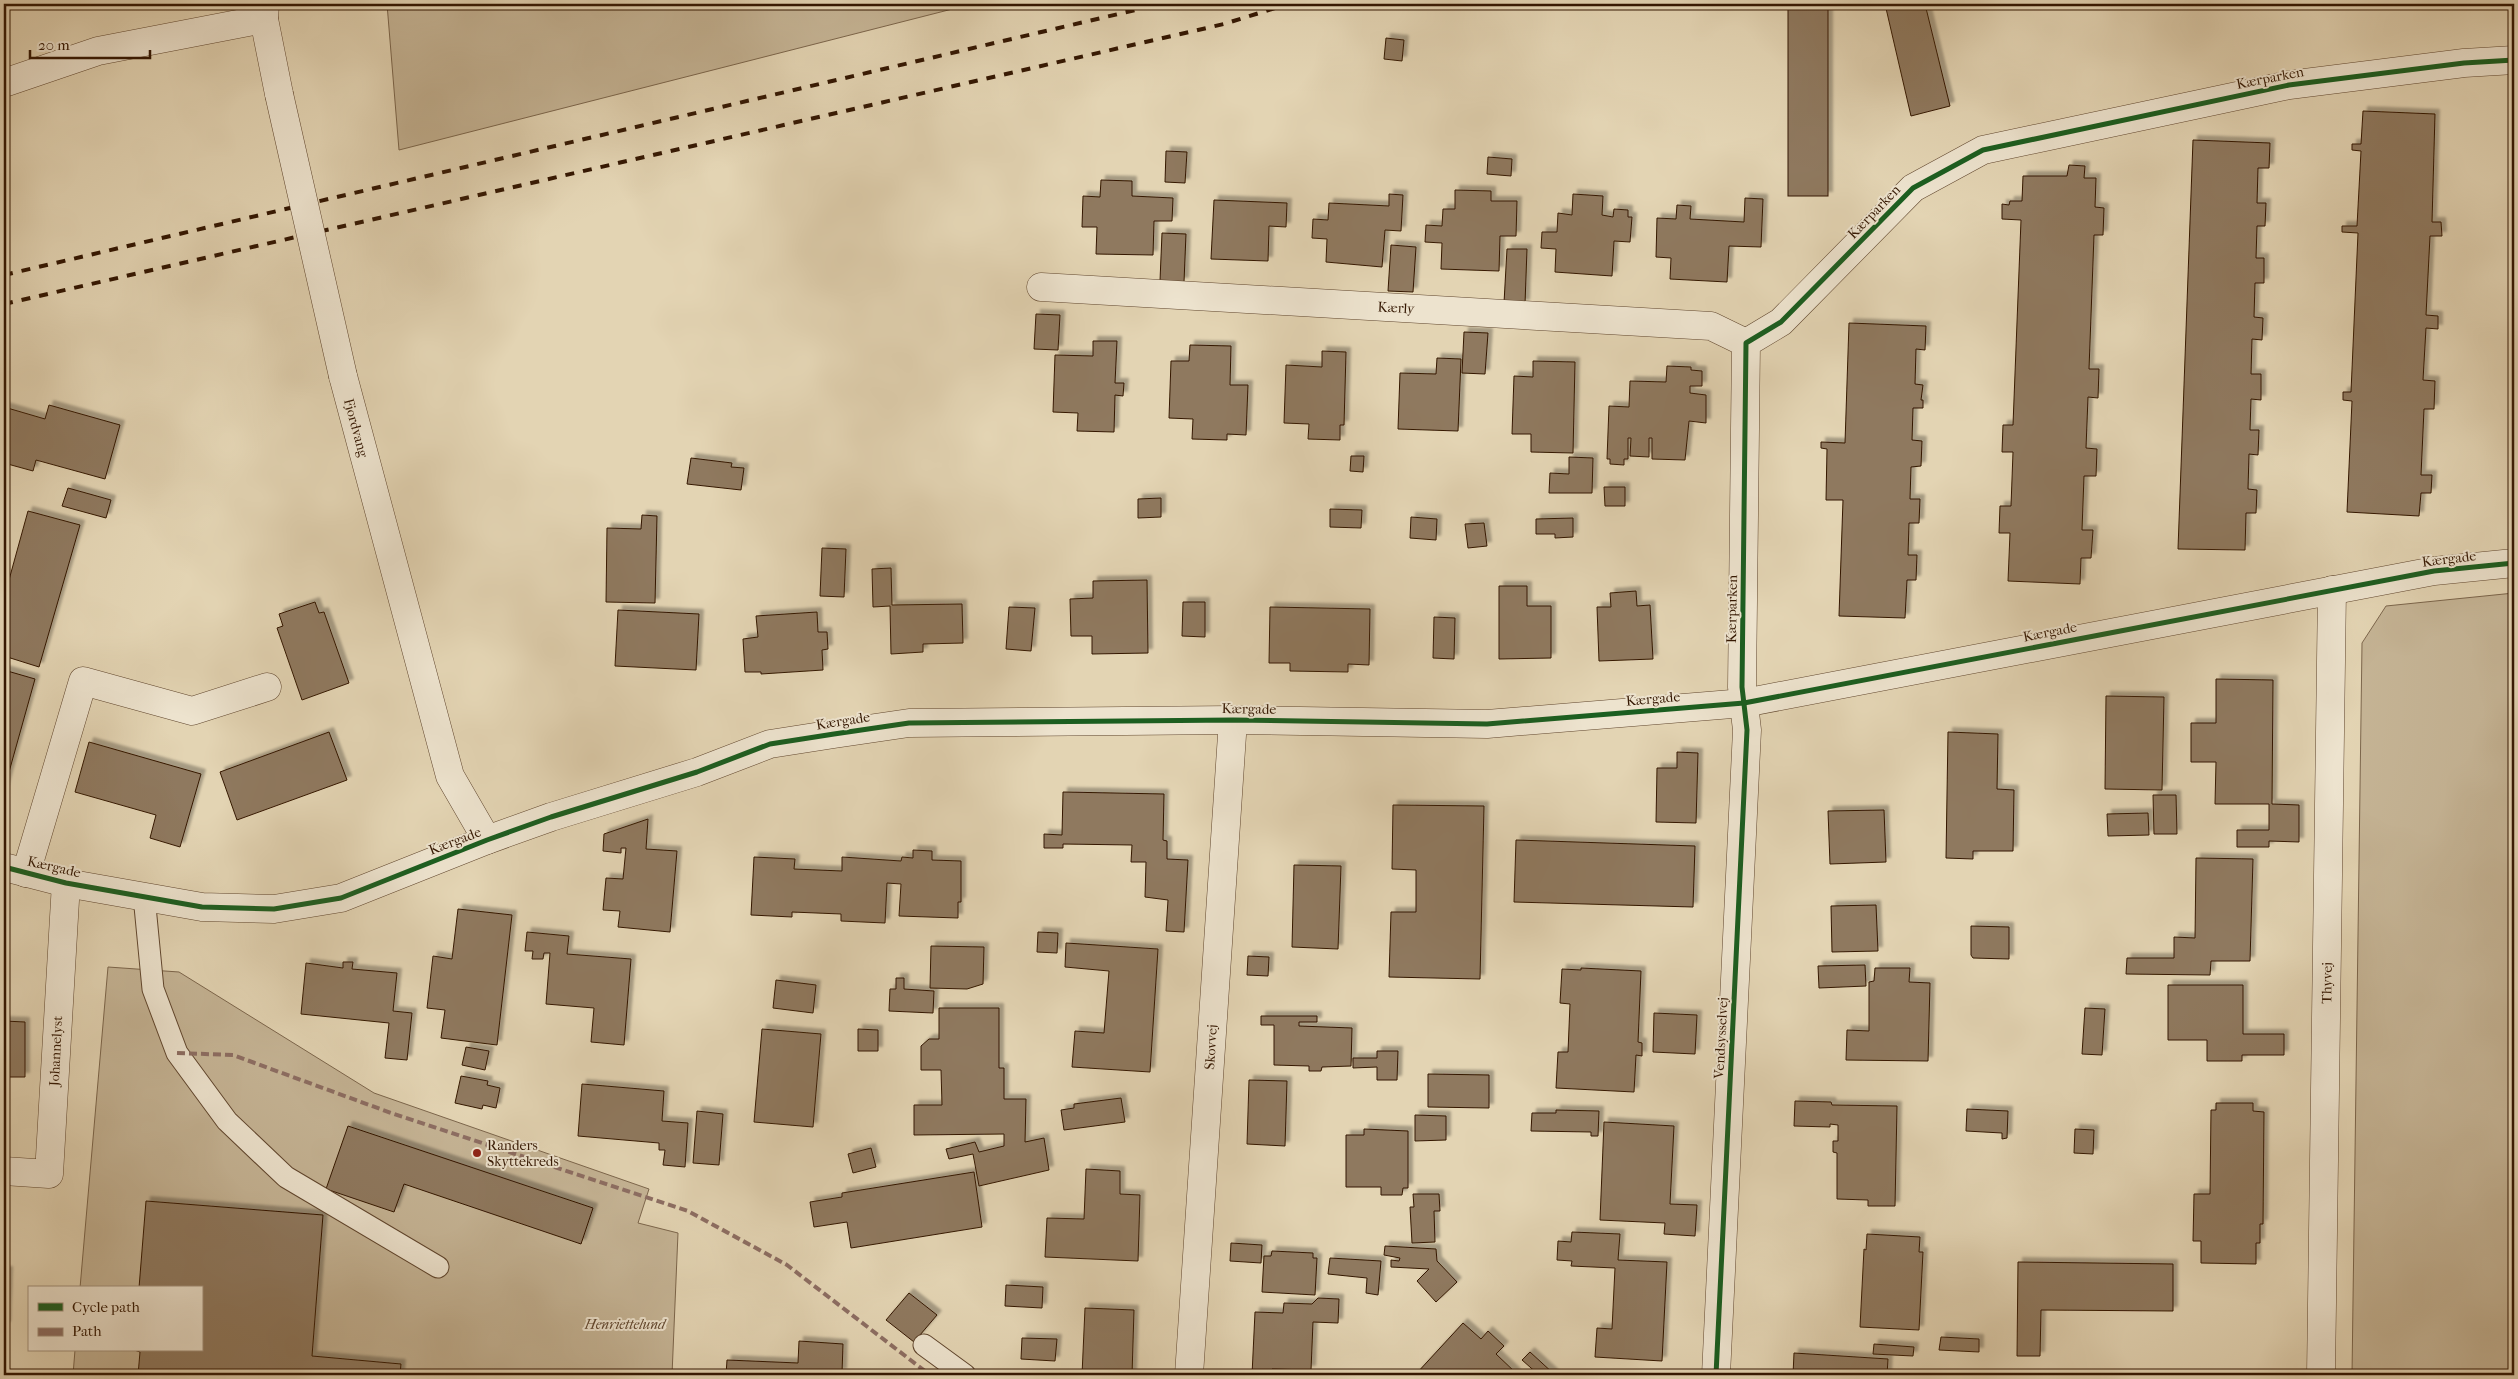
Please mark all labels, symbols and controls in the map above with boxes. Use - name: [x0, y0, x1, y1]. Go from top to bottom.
- scale bar: [30, 28, 150, 60]
- text: 20 m: [38, 36, 70, 54]
- street label: Kærparken: [2235, 63, 2305, 93]
- street label: Kærparken: [1844, 181, 1904, 243]
- street label: Kærly: [1377, 299, 1416, 317]
- street label: Fjordvang: [340, 397, 372, 460]
- street label: Kærgade: [2421, 547, 2477, 571]
- street label: Kærparken: [1723, 575, 1741, 643]
- street label: Kærgade: [2022, 618, 2078, 646]
- street label: Kærgade: [1625, 688, 1681, 710]
- street label: Kærgade: [1222, 700, 1277, 718]
- street label: Kærgade: [815, 708, 871, 734]
- street label: Kærgade: [426, 823, 484, 859]
- street label: Kærgade: [25, 853, 83, 881]
- street label: Thyvej: [2318, 962, 2336, 1004]
- street label: Vendsysselvej: [1710, 997, 1732, 1080]
- street label: Johannelyst: [46, 1015, 66, 1088]
- street label: Skovvej: [1201, 1024, 1221, 1070]
- place label: Randers Skyttekreds: [487, 1137, 559, 1170]
- marker: Randers Skyttekreds: [471, 1147, 483, 1159]
- legend: [28, 1286, 202, 1352]
- text: Cycle path: [72, 1298, 140, 1316]
- park label: Henriettelund: [584, 1316, 667, 1333]
- text: Path: [72, 1322, 102, 1340]

